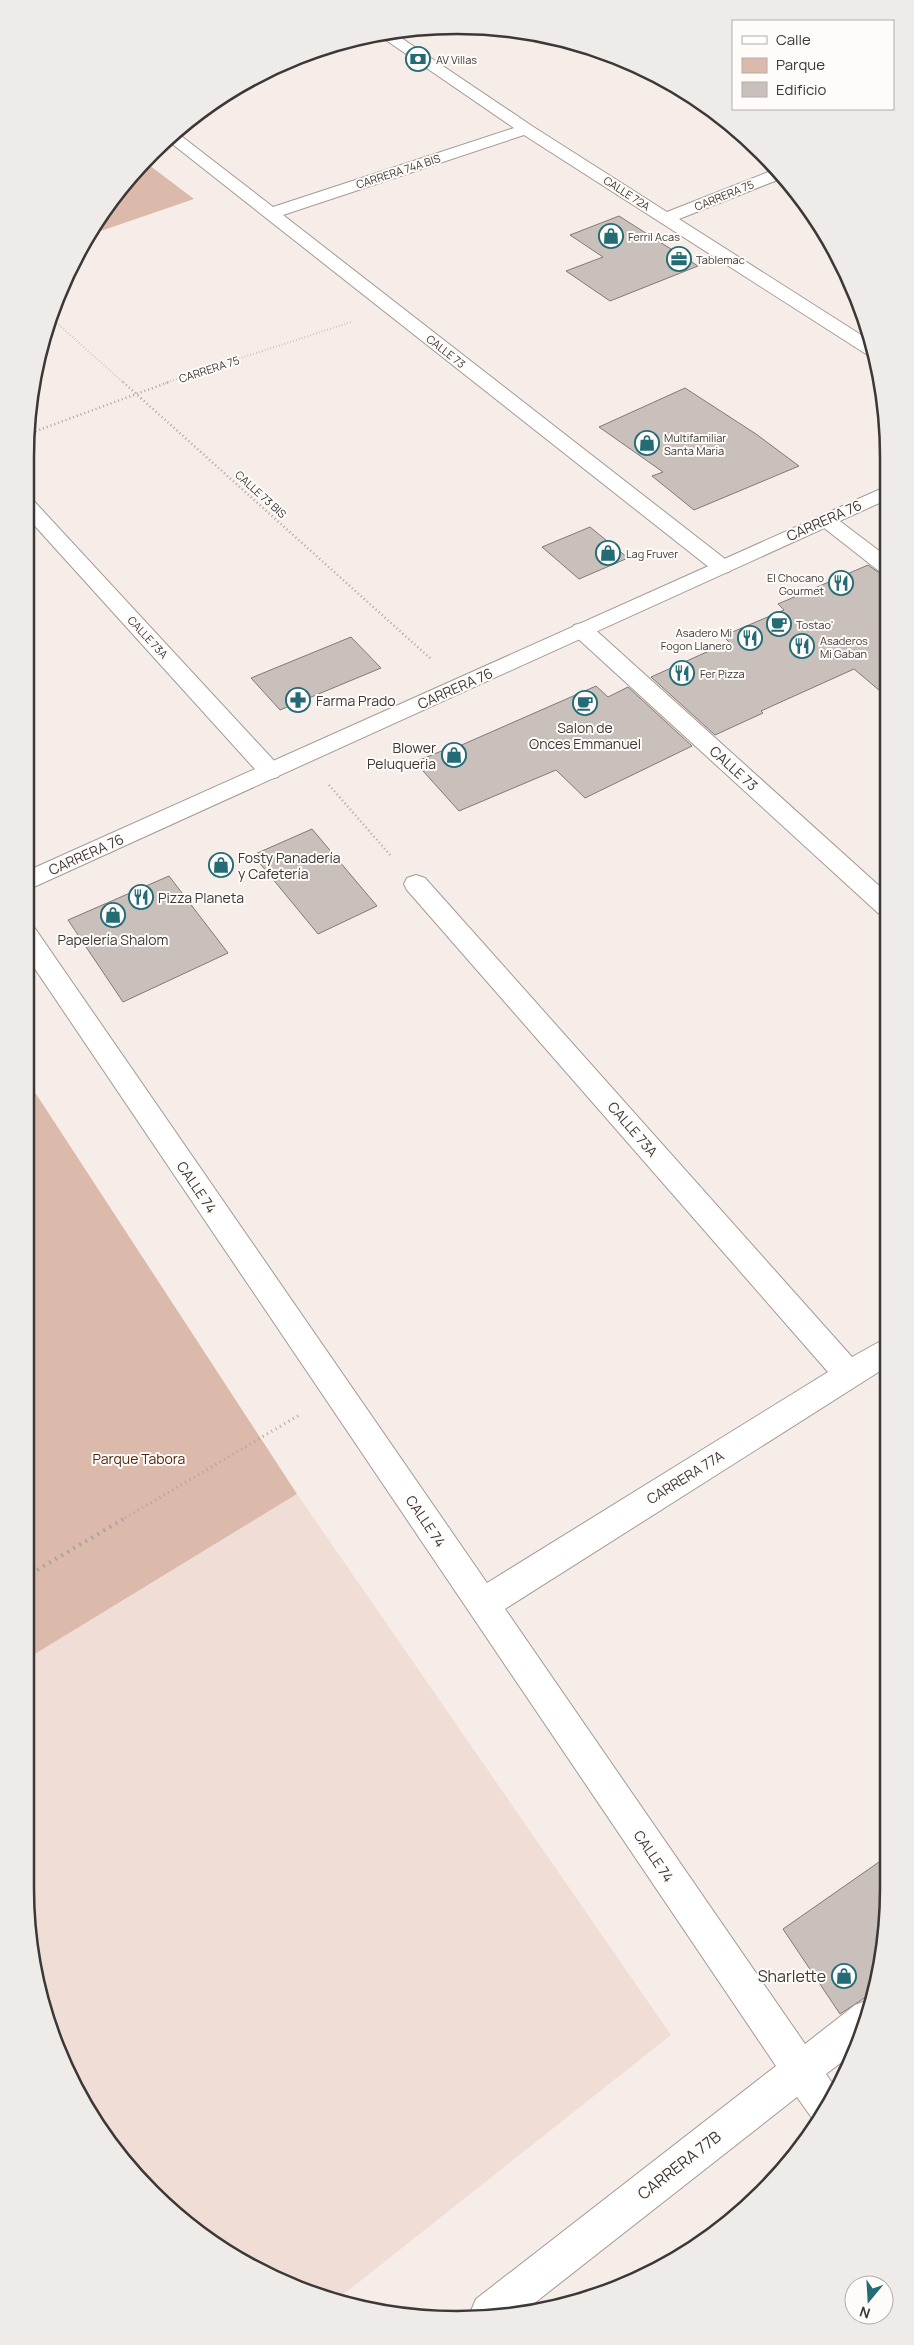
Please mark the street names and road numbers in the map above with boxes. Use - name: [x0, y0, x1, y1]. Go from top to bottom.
- street label: CARRERA 74A BIS: [354, 150, 442, 192]
- street label: CALLE 72A: [601, 172, 653, 214]
- street label: CARRERA 75: [692, 176, 756, 214]
- street label: CALLE 73: [423, 331, 469, 371]
- street label: CARRERA 75: [177, 352, 241, 386]
- street label: CALLE 73 BIS: [232, 467, 290, 521]
- street label: CARRERA 76: [783, 495, 865, 545]
- street label: CALLE 73A: [124, 613, 172, 661]
- street label: CARRERA 76: [414, 663, 496, 713]
- street label: CALLE 73: [706, 741, 762, 795]
- street label: CARRERA 76: [45, 829, 127, 879]
- street label: CALLE 73A: [604, 1097, 662, 1161]
- street label: CALLE 74: [173, 1157, 221, 1217]
- street label: CARRERA 77A: [643, 1446, 727, 1508]
- street label: CALLE 74: [402, 1491, 450, 1551]
- street label: CALLE 74: [630, 1826, 678, 1886]
- street label: CARRERA 77B: [633, 2125, 725, 2205]

